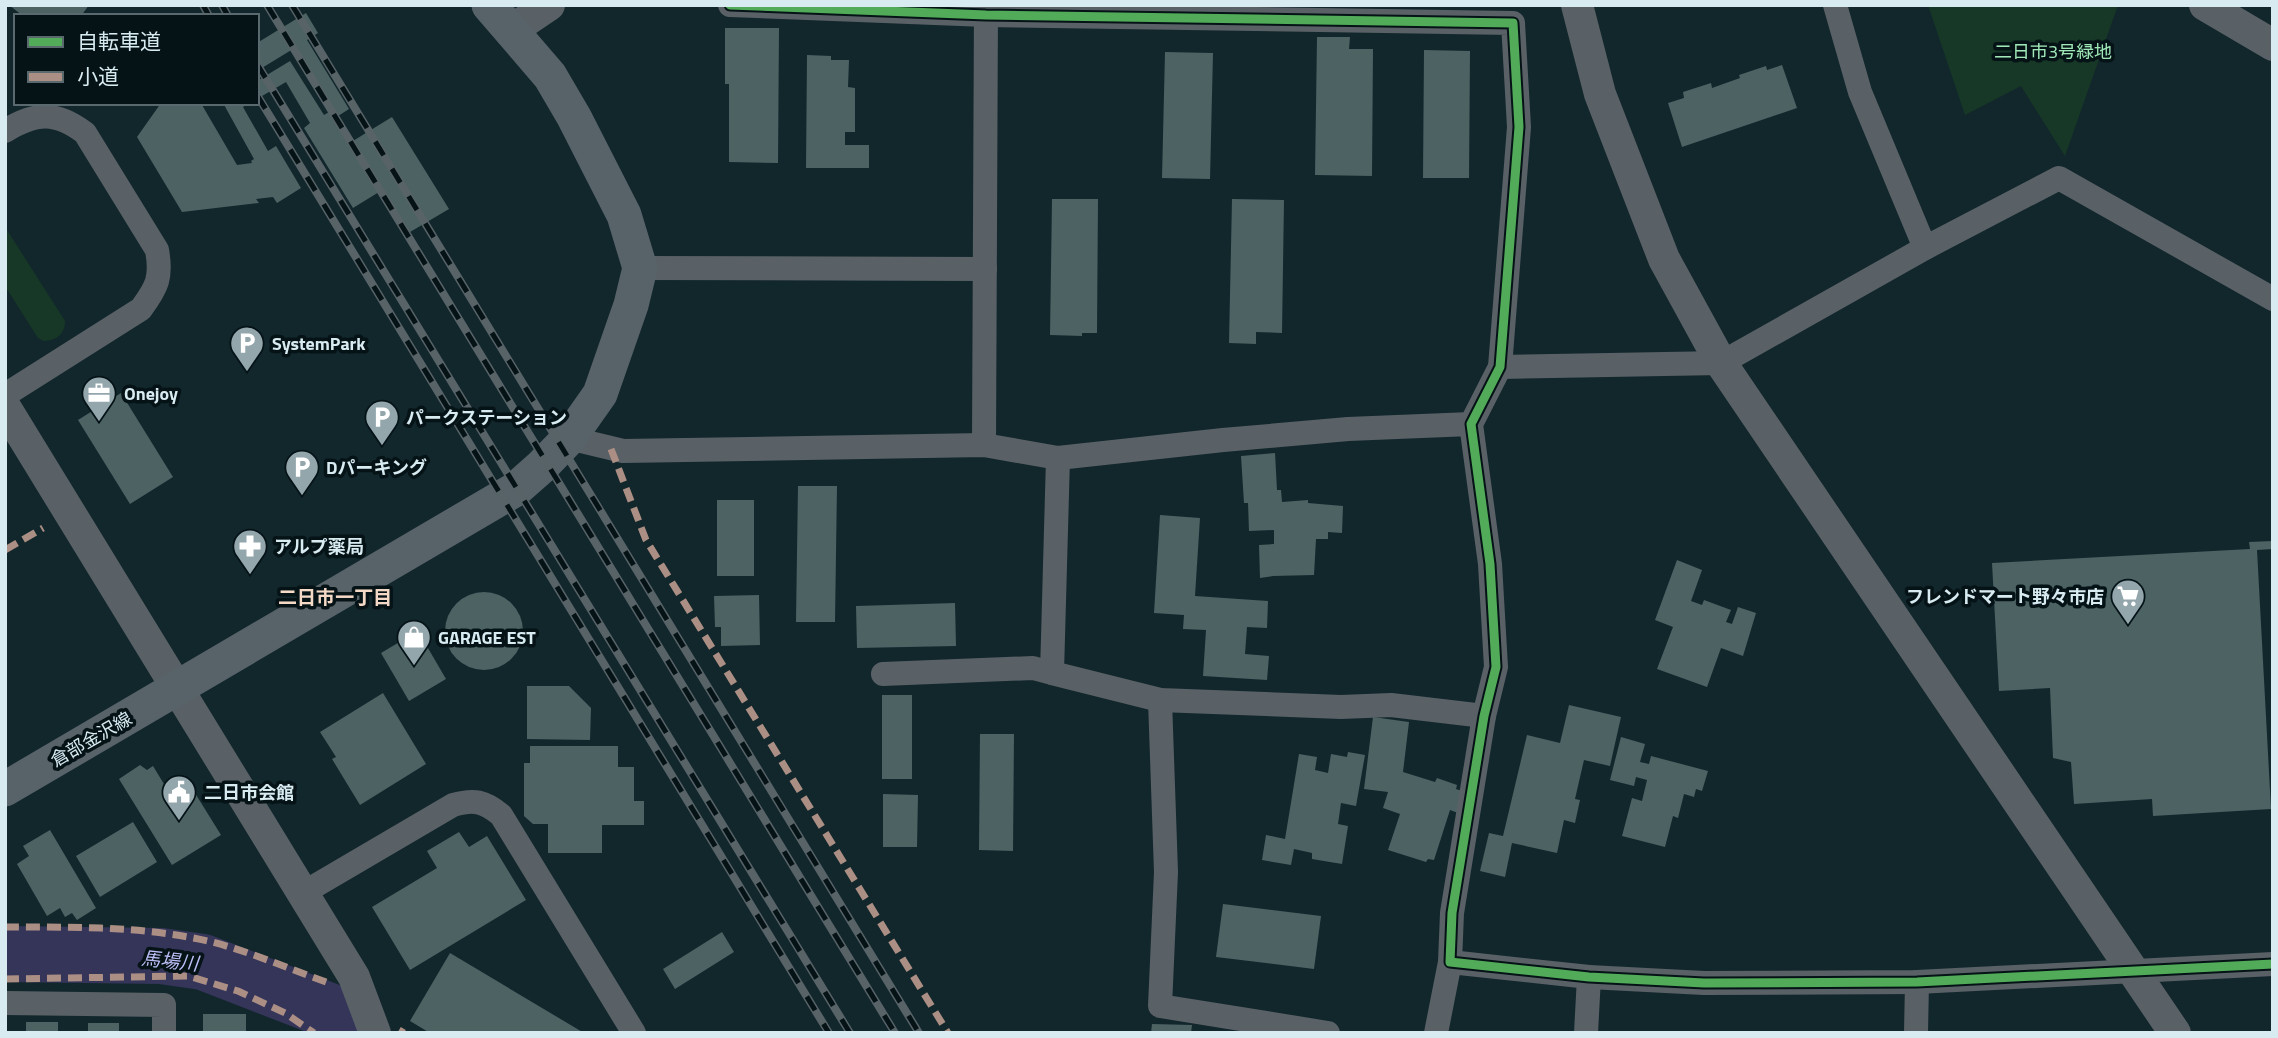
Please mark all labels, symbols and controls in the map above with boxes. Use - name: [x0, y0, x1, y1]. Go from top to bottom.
- legend: [14, 14, 259, 105]
- text: 自転車道: [77, 25, 161, 57]
- park label: 二日市3号緑地: [1994, 38, 2112, 65]
- text: 小道: [77, 60, 119, 92]
- parking icon: SystemPark: [228, 324, 266, 373]
- place label: SystemPark: [272, 330, 366, 357]
- office icon: Onejoy: [80, 374, 118, 423]
- place label: Onejoy: [124, 380, 178, 407]
- parking icon: パークステーション: [363, 398, 401, 447]
- place label: パークステーション: [406, 404, 567, 431]
- parking icon: Dパーキング: [283, 448, 321, 497]
- place label: Dパーキング: [326, 454, 427, 481]
- pharmacy icon: アルプ薬局: [231, 527, 269, 576]
- place label: アルプ薬局: [274, 533, 364, 560]
- supermarket icon: フレンドマート野々市店: [2109, 577, 2147, 626]
- district label: 二日市一丁目: [278, 582, 392, 611]
- place label: フレンドマート野々市店: [1906, 583, 2104, 610]
- shop icon: GARAGE EST: [395, 618, 433, 667]
- place label: GARAGE EST: [438, 624, 536, 651]
- street label: 倉部金沢線: [45, 705, 137, 773]
- public building icon: 二日市会館: [160, 773, 198, 822]
- place label: 二日市会館: [204, 779, 294, 806]
- water label: 馬場川: [140, 943, 202, 978]

